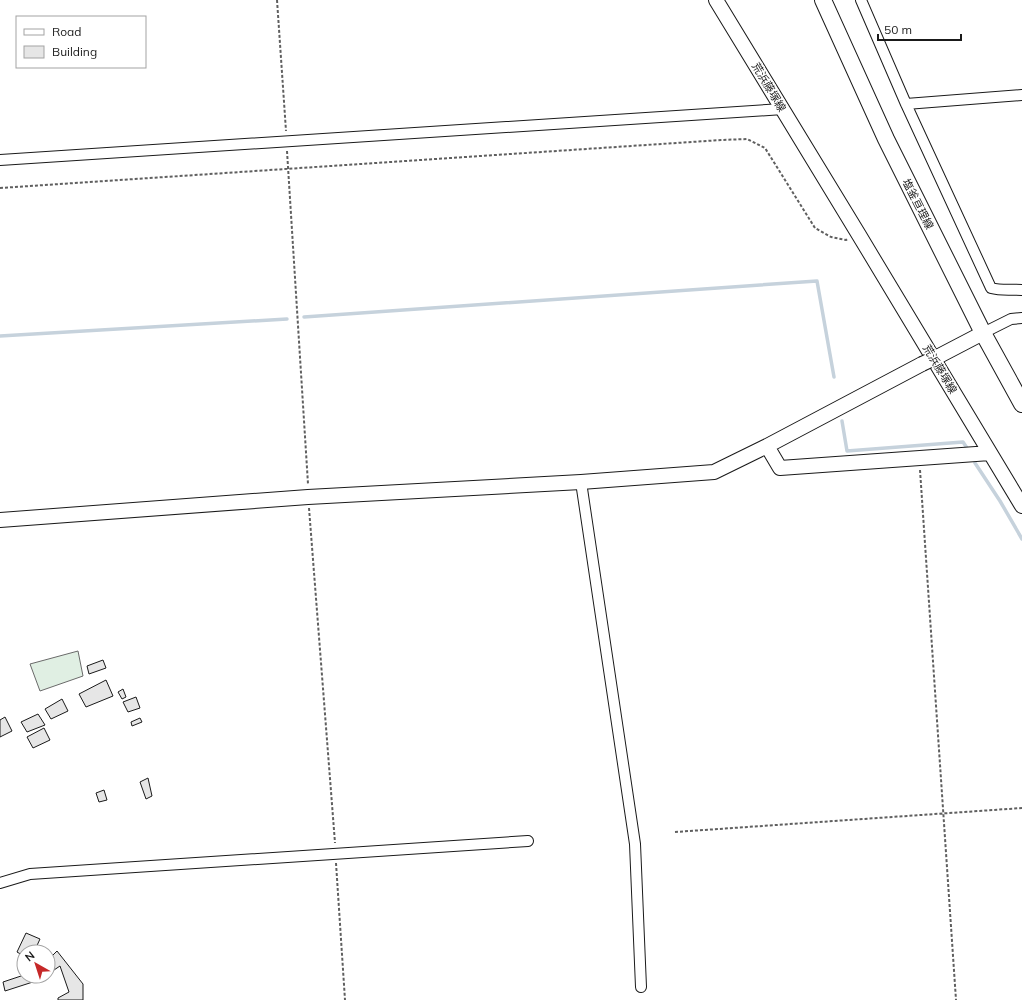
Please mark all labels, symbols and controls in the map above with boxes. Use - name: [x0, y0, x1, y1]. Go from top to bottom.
- legend: [16, 16, 146, 68]
- scale bar: [878, 16, 961, 42]
- text: 50 m: [884, 22, 912, 37]
- text: Road: [52, 24, 81, 39]
- text: Building: [52, 44, 97, 59]
- street label: 荒浜藤塚線: [749, 60, 789, 114]
- street label: 塩釜亘理線: [899, 176, 937, 232]
- street label: 荒浜藤塚線: [920, 342, 960, 396]
- north arrow: [16, 944, 56, 984]
- text: N: [22, 948, 37, 964]

